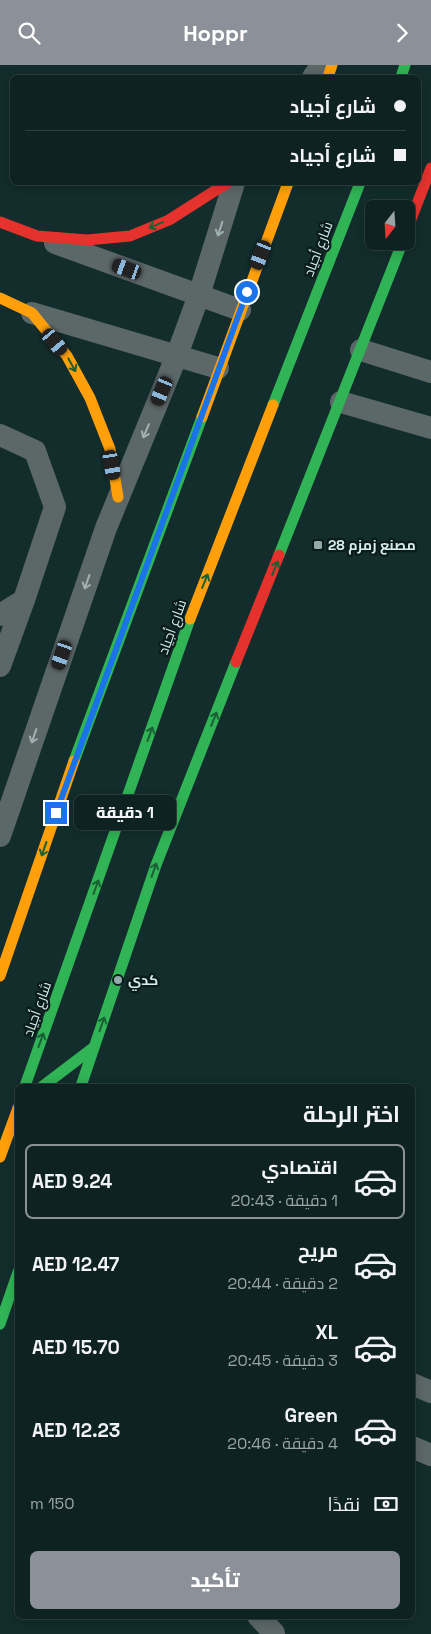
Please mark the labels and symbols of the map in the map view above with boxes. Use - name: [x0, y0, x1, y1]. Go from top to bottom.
- north arrow: [365, 200, 415, 250]
- street label: شارع أجياد: [299, 219, 337, 279]
- one-way arrow: [214, 221, 224, 237]
- one-way arrow: [148, 222, 163, 231]
- car: [248, 238, 273, 272]
- car: [110, 257, 143, 281]
- route start: [236, 281, 258, 303]
- car: [39, 326, 70, 358]
- one-way arrow: [68, 357, 77, 372]
- car: [149, 374, 174, 408]
- one-way arrow: [140, 423, 150, 438]
- car: [102, 449, 121, 481]
- place label: مصنع زمزم 28: [328, 536, 416, 555]
- marker: مصنع زمزم 28: [312, 539, 324, 551]
- one-way arrow: [270, 561, 280, 576]
- one-way arrow: [82, 574, 91, 589]
- one-way arrow: [201, 574, 210, 589]
- street label: شارع أجياد: [154, 597, 190, 657]
- car: [50, 638, 73, 672]
- one-way arrow: [210, 712, 220, 727]
- one-way arrow: [146, 727, 155, 742]
- one-way arrow: [29, 728, 38, 743]
- callout: 1 دقيقة: [74, 795, 176, 831]
- route end: [45, 802, 67, 824]
- one-way arrow: [38, 840, 48, 856]
- one-way arrow: [150, 862, 159, 878]
- one-way arrow: [92, 880, 101, 895]
- place label: كدي: [128, 971, 158, 991]
- marker: كدي: [112, 974, 124, 986]
- street label: شارع أجياد: [19, 979, 55, 1039]
- one-way arrow: [98, 1016, 107, 1032]
- one-way arrow: [37, 1033, 46, 1049]

